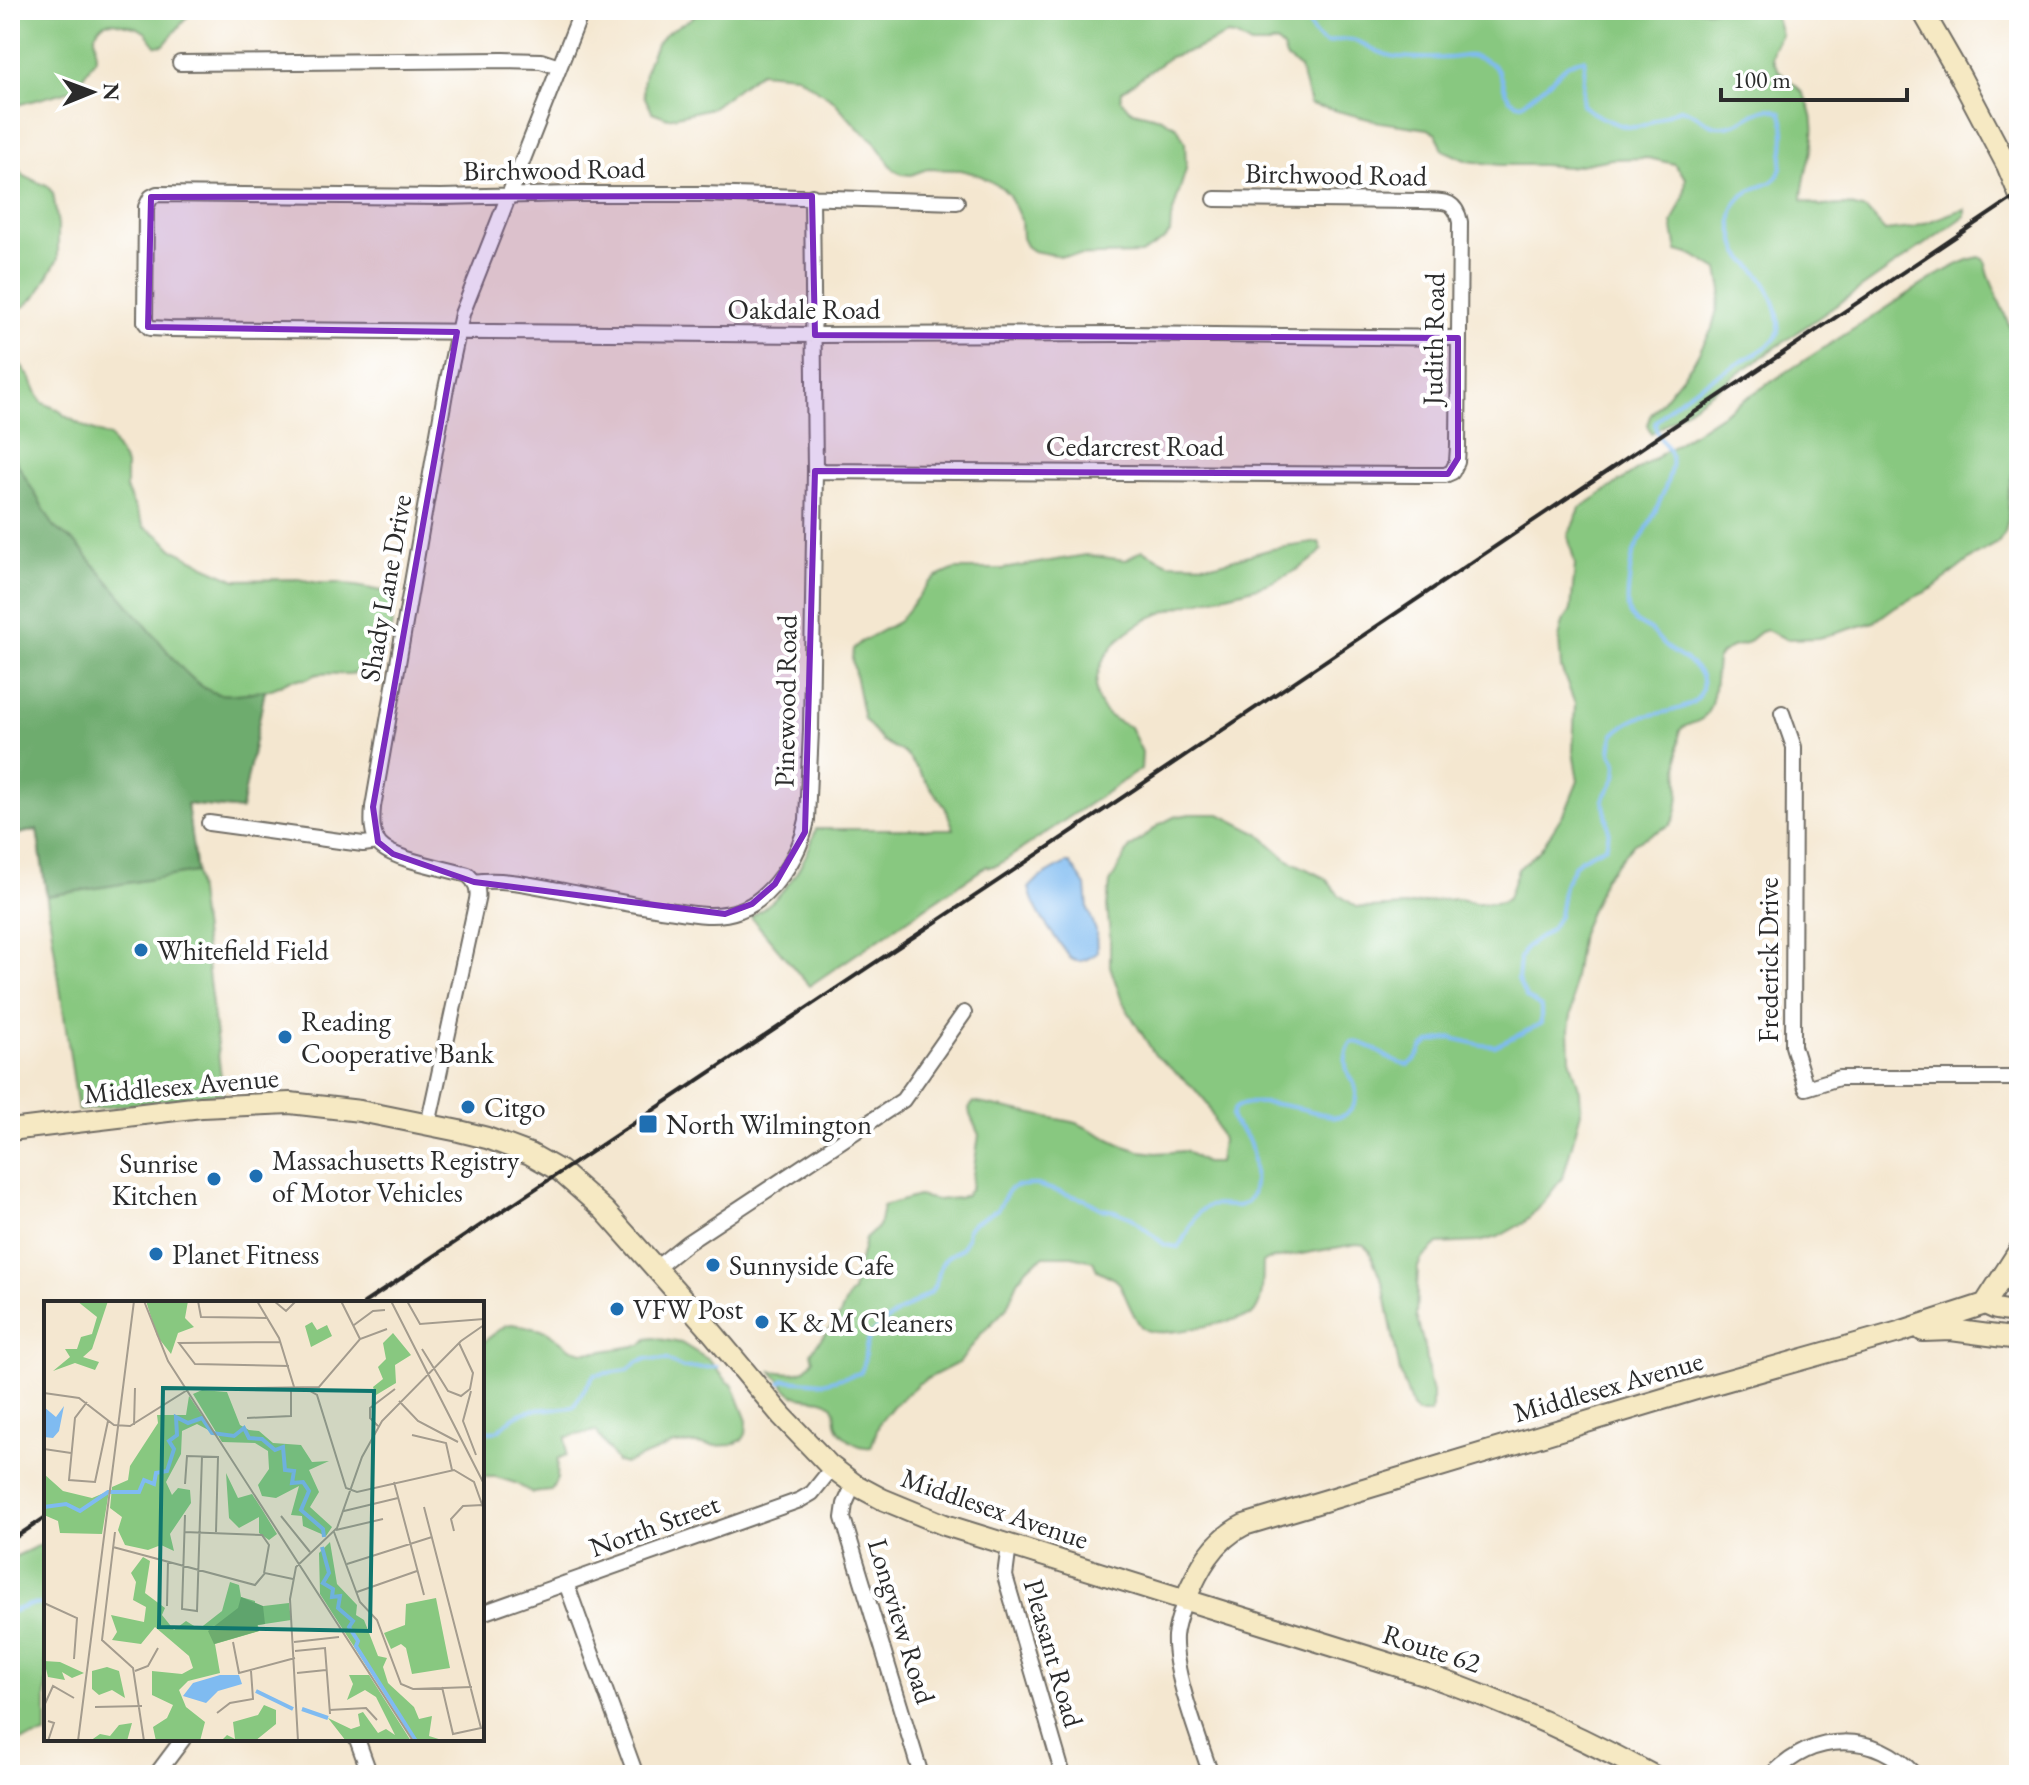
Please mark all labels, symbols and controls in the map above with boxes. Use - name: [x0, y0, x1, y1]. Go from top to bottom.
- north arrow: [52, 52, 132, 132]
- scale bar: [1721, 52, 1907, 102]
- text: 100 m: [1733, 64, 1791, 95]
- text: N: [97, 83, 126, 101]
- street label: Birchwood Road: [463, 149, 646, 189]
- street label: Birchwood Road: [1245, 154, 1428, 194]
- street label: Judith Road: [1414, 272, 1452, 408]
- street label: Oakdale Road: [728, 291, 881, 327]
- street label: Cedarcrest Road: [1046, 428, 1225, 464]
- street label: Shady Lane Drive: [351, 492, 419, 684]
- street label: Pinewood Road: [765, 614, 805, 788]
- street label: Frederick Drive: [1750, 877, 1786, 1043]
- place label: Whitefield Field: [157, 932, 329, 968]
- marker: Whitefield Field: [132, 941, 150, 959]
- place label: Reading Cooperative Bank: [301, 1003, 495, 1071]
- marker: Reading Cooperative Bank: [276, 1028, 294, 1046]
- street label: Middlesex Avenue: [82, 1059, 280, 1111]
- place label: Citgo: [484, 1089, 546, 1125]
- marker: Citgo: [459, 1098, 477, 1116]
- place label: North Wilmington: [666, 1106, 872, 1142]
- marker: North Wilmington: [637, 1113, 659, 1135]
- place label: Massachusetts Registry of Motor Vehicles: [272, 1142, 520, 1210]
- place label: Sunrise Kitchen: [112, 1145, 198, 1213]
- marker: Massachusetts Registry of Motor Vehicles: [247, 1167, 265, 1185]
- marker: Sunrise Kitchen: [205, 1170, 223, 1188]
- place label: Planet Fitness: [172, 1236, 319, 1272]
- marker: Planet Fitness: [147, 1245, 165, 1263]
- place label: Sunnyside Cafe: [729, 1247, 894, 1283]
- marker: Sunnyside Cafe: [704, 1256, 722, 1274]
- place label: VFW Post: [633, 1291, 743, 1327]
- marker: VFW Post: [608, 1300, 626, 1318]
- inset map: [44, 1301, 484, 1741]
- place label: K & M Cleaners: [778, 1304, 953, 1340]
- marker: K & M Cleaners: [753, 1313, 771, 1331]
- street label: Middlesex Avenue: [1509, 1342, 1707, 1430]
- street label: Middlesex Avenue: [897, 1459, 1093, 1557]
- street label: North Street: [584, 1485, 724, 1565]
- street label: Longview Road: [860, 1534, 944, 1709]
- street label: Pleasant Road: [1016, 1575, 1093, 1732]
- street label: Route 62: [1379, 1615, 1486, 1681]

